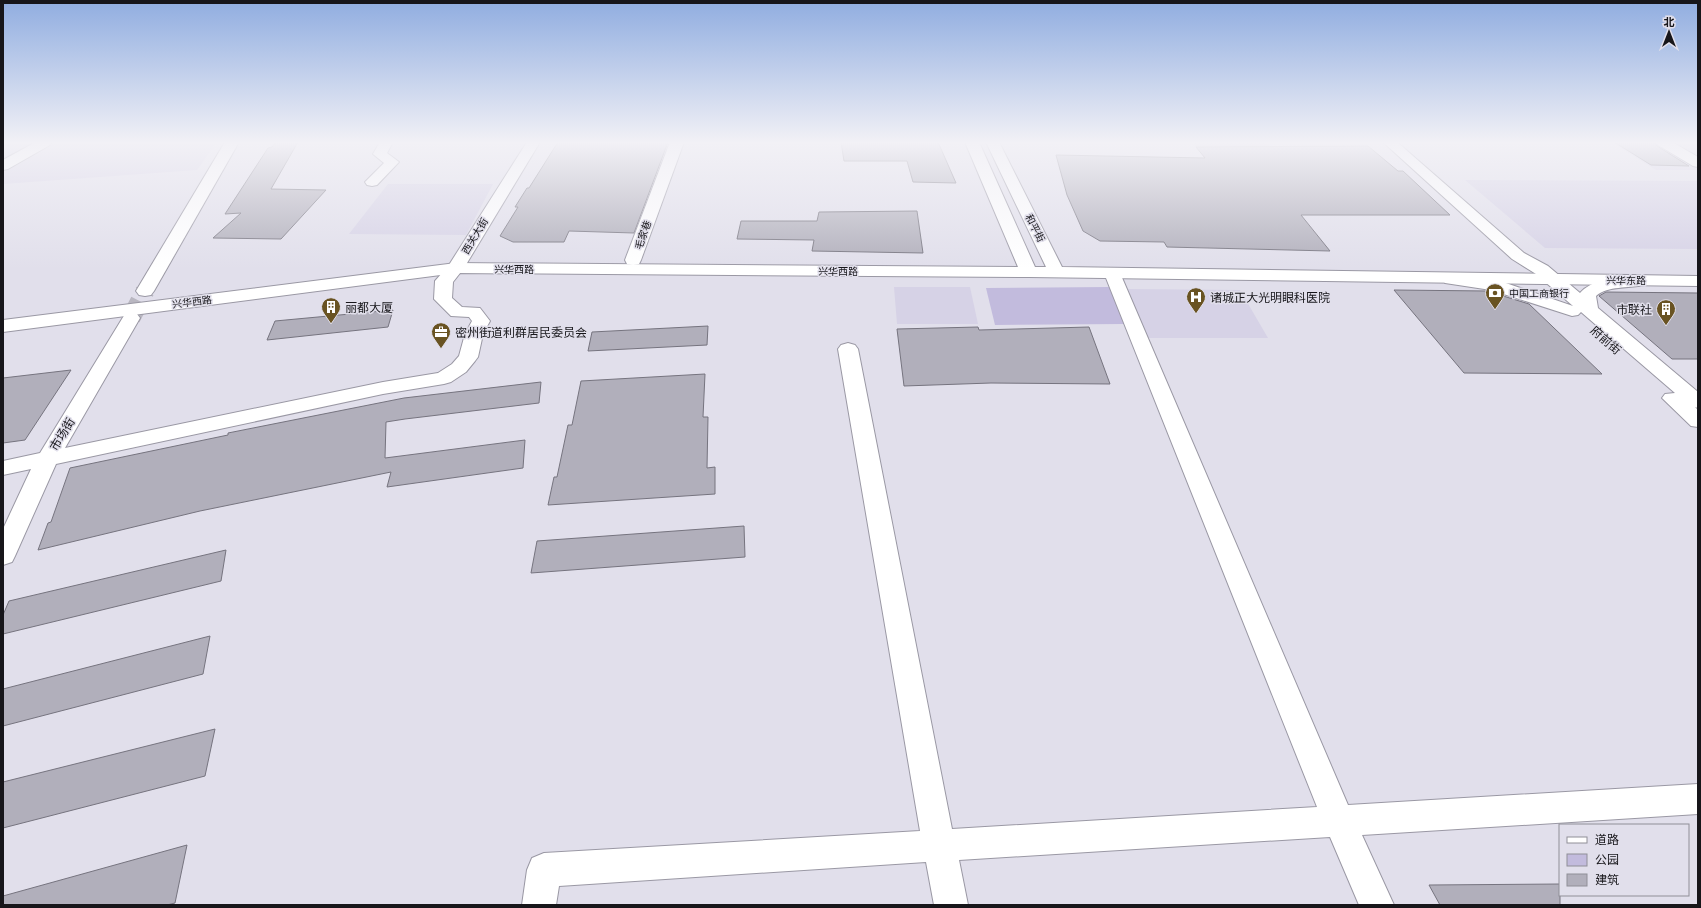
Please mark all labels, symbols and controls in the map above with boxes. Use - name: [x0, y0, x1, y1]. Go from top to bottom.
- north arrow: [1649, 12, 1689, 52]
- text: 北: [1664, 15, 1675, 29]
- street label: 和平街: [1022, 212, 1048, 244]
- street label: 西关大街: [459, 216, 491, 256]
- street label: 毛家巷: [632, 219, 654, 251]
- street label: 兴华西路: [494, 263, 534, 276]
- street label: 兴华西路: [818, 265, 858, 278]
- street label: 兴华东路: [1606, 274, 1646, 287]
- bank icon: 中国工商银行: [1484, 282, 1506, 310]
- hospital icon: 诸城正大光明眼科医院: [1185, 286, 1207, 314]
- place label: 中国工商银行: [1509, 287, 1569, 300]
- place label: 诸城正大光明眼科医院: [1210, 290, 1330, 305]
- street label: 兴华西路: [171, 293, 213, 311]
- building icon: 丽都大厦: [320, 296, 342, 324]
- building icon: 市联社: [1655, 298, 1677, 326]
- place label: 丽都大厦: [345, 300, 393, 315]
- place label: 市联社: [1616, 302, 1652, 317]
- office icon: 密州街道利群居民委员会: [430, 321, 452, 349]
- street label: 府前街: [1587, 323, 1625, 357]
- place label: 密州街道利群居民委员会: [455, 325, 587, 340]
- street label: 市场街: [46, 415, 78, 453]
- legend: [1559, 824, 1689, 896]
- text: 道路: [1595, 832, 1619, 847]
- text: 公园: [1595, 852, 1619, 867]
- text: 建筑: [1595, 872, 1619, 887]

